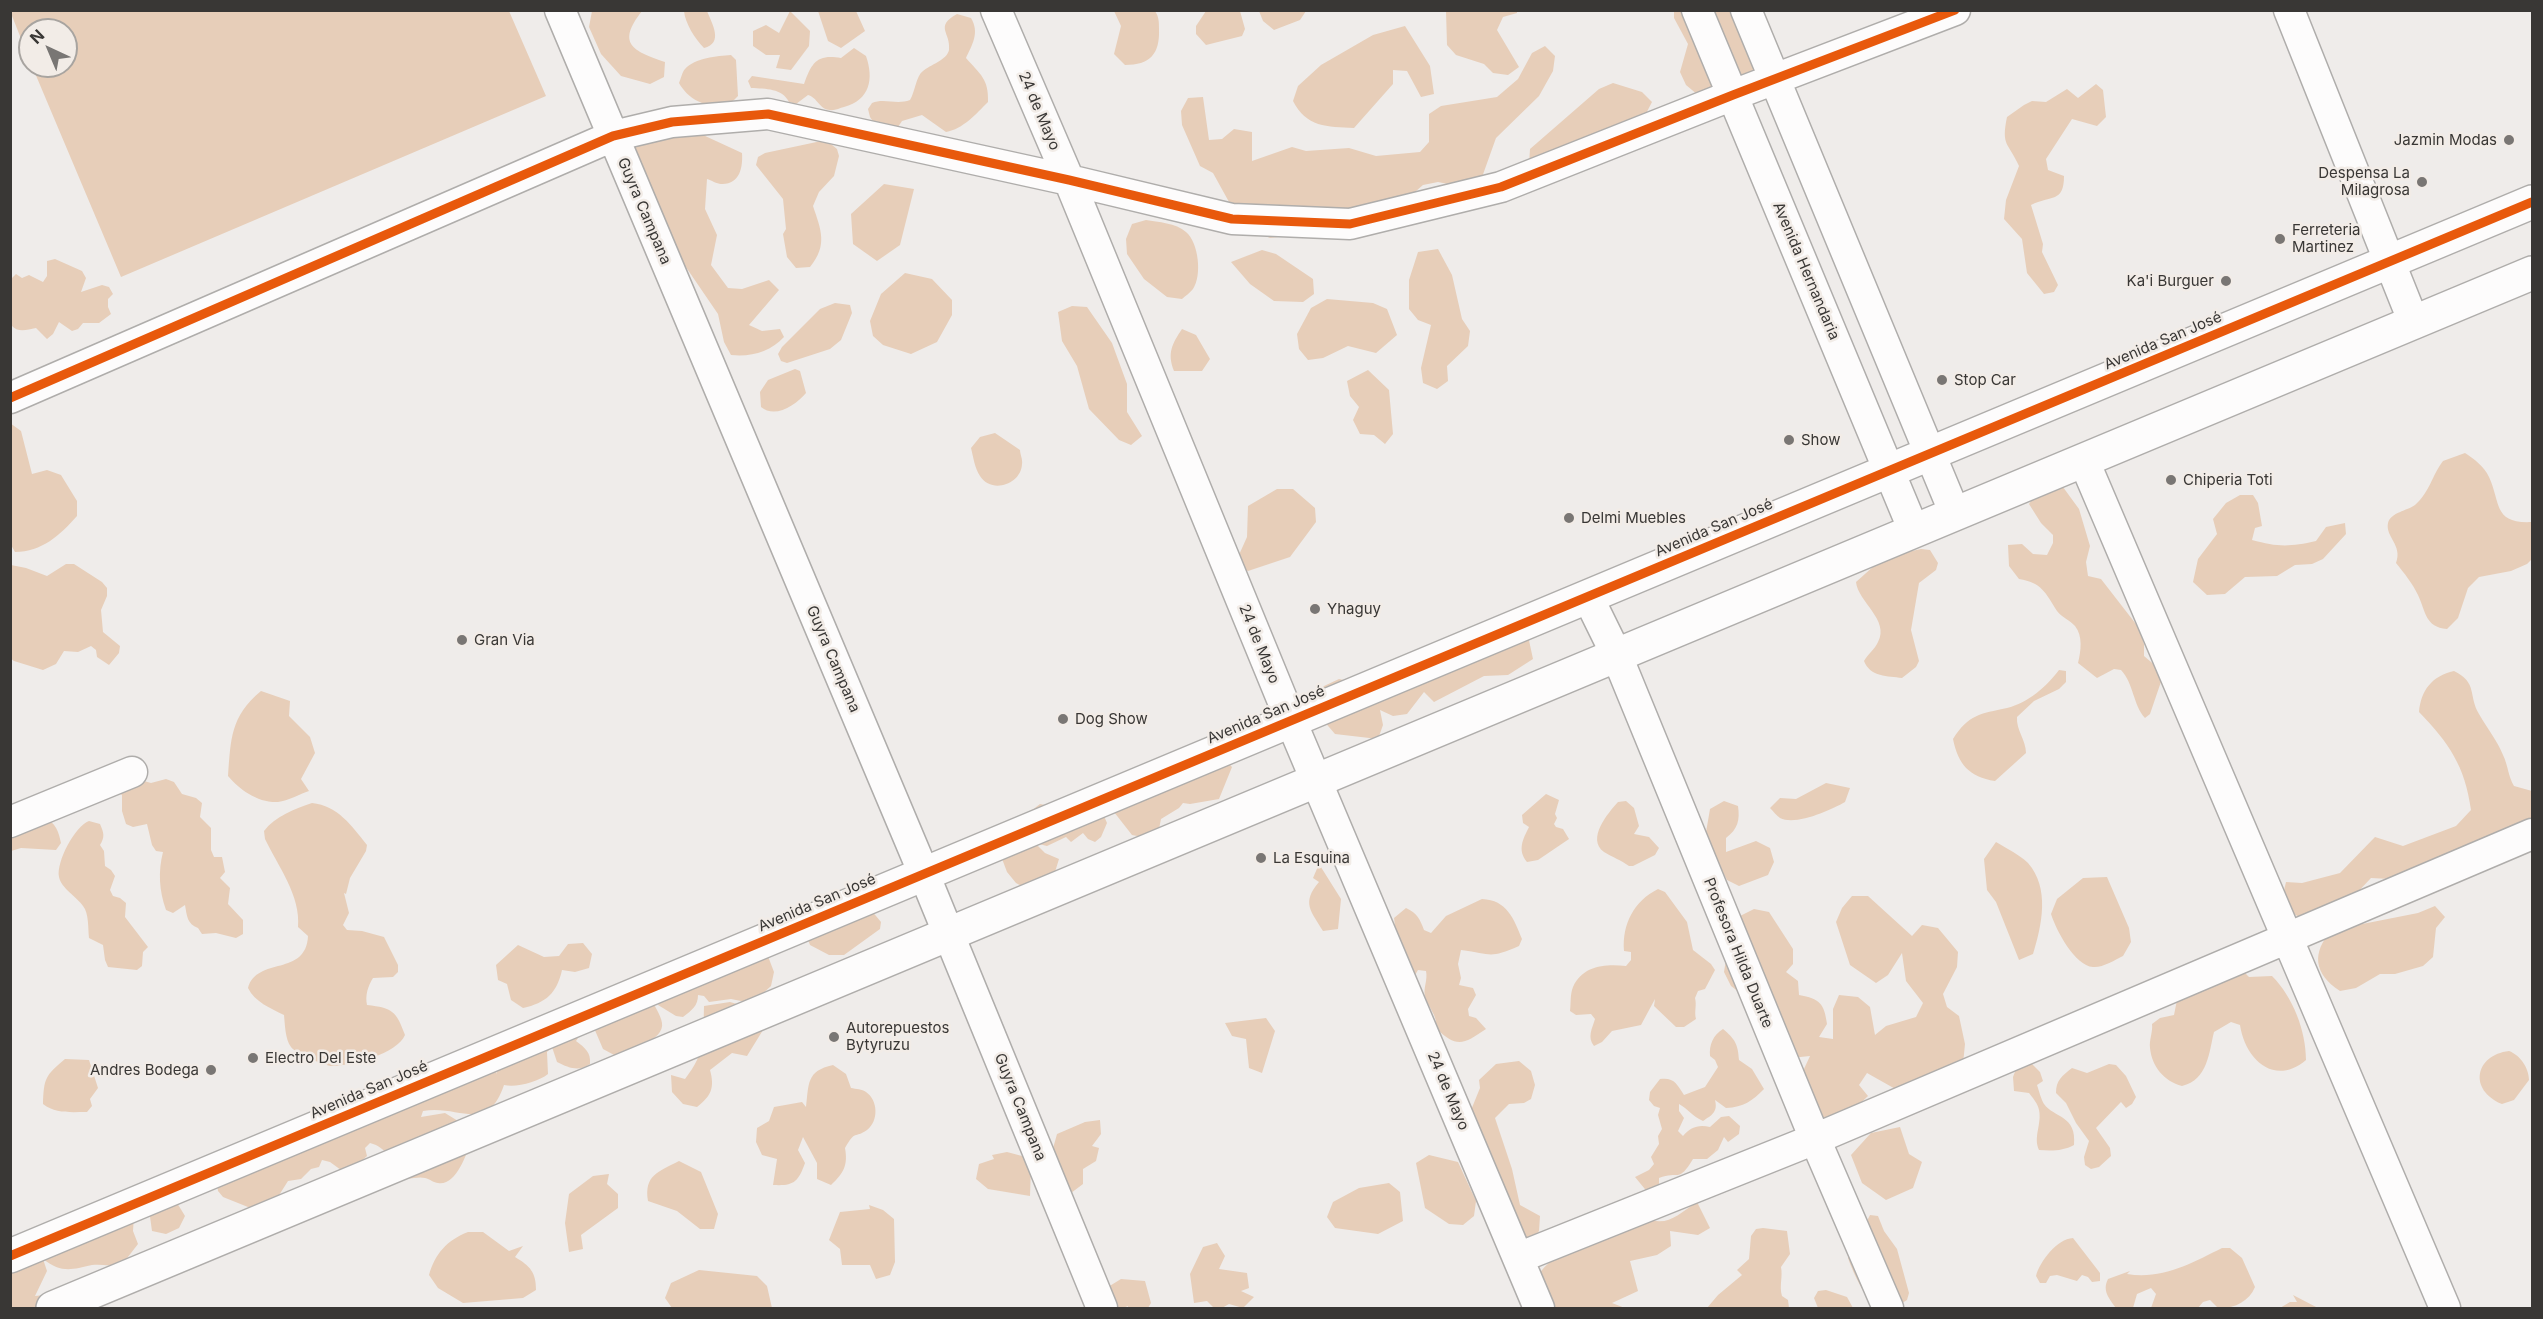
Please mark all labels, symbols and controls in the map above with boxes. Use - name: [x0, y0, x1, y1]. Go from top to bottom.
- north arrow: [18, 18, 78, 78]
- text: N: [26, 25, 48, 48]
- street label: 24 de Mayo: [1014, 69, 1064, 153]
- place label: Jazmin Modas: [2394, 131, 2497, 149]
- marker: Jazmin Modas: [2502, 133, 2516, 147]
- street label: Guyra Campana: [613, 155, 675, 267]
- place label: Despensa La Milagrosa: [2318, 164, 2410, 199]
- marker: Despensa La Milagrosa: [2415, 175, 2429, 189]
- street label: Avenida Hernandaria: [1769, 199, 1843, 343]
- place label: Ferreteria Martinez: [2292, 221, 2360, 256]
- marker: Ferreteria Martinez: [2273, 232, 2287, 246]
- place label: Ka'i Burguer: [2127, 272, 2214, 290]
- marker: Ka'i Burguer: [2219, 274, 2233, 288]
- street label: Avenida San José: [2102, 308, 2224, 374]
- place label: Stop Car: [1954, 371, 2016, 389]
- marker: Stop Car: [1935, 373, 1949, 387]
- place label: Show: [1801, 431, 1840, 449]
- marker: Show: [1782, 433, 1796, 447]
- place label: Chiperia Toti: [2183, 471, 2273, 489]
- marker: Chiperia Toti: [2164, 473, 2178, 487]
- street label: Avenida San José: [1653, 495, 1775, 561]
- place label: Delmi Muebles: [1581, 509, 1686, 527]
- marker: Delmi Muebles: [1562, 511, 1576, 525]
- place label: Yhaguy: [1327, 600, 1381, 618]
- street label: 24 de Mayo: [1235, 602, 1283, 686]
- marker: Yhaguy: [1308, 602, 1322, 616]
- street label: Guyra Campana: [802, 603, 864, 715]
- place label: Gran Via: [474, 631, 535, 649]
- marker: Gran Via: [455, 633, 469, 647]
- street label: Avenida San José: [1205, 682, 1327, 748]
- place label: Dog Show: [1075, 710, 1148, 728]
- marker: Dog Show: [1056, 712, 1070, 726]
- place label: La Esquina: [1273, 849, 1350, 867]
- marker: La Esquina: [1254, 851, 1268, 865]
- street label: Avenida San José: [756, 870, 878, 936]
- street label: Profesora Hilda Duarte: [1700, 875, 1776, 1031]
- place label: Autorepuestos Bytyruzu: [846, 1019, 950, 1054]
- marker: Autorepuestos Bytyruzu: [827, 1030, 841, 1044]
- place label: Electro Del Este: [265, 1049, 376, 1067]
- street label: 24 de Mayo: [1423, 1049, 1473, 1133]
- marker: Electro Del Este: [246, 1051, 260, 1065]
- street label: Guyra Campana: [990, 1051, 1050, 1163]
- street label: Avenida San José: [308, 1057, 430, 1123]
- place label: Andres Bodega: [90, 1061, 199, 1079]
- marker: Andres Bodega: [204, 1063, 218, 1077]

